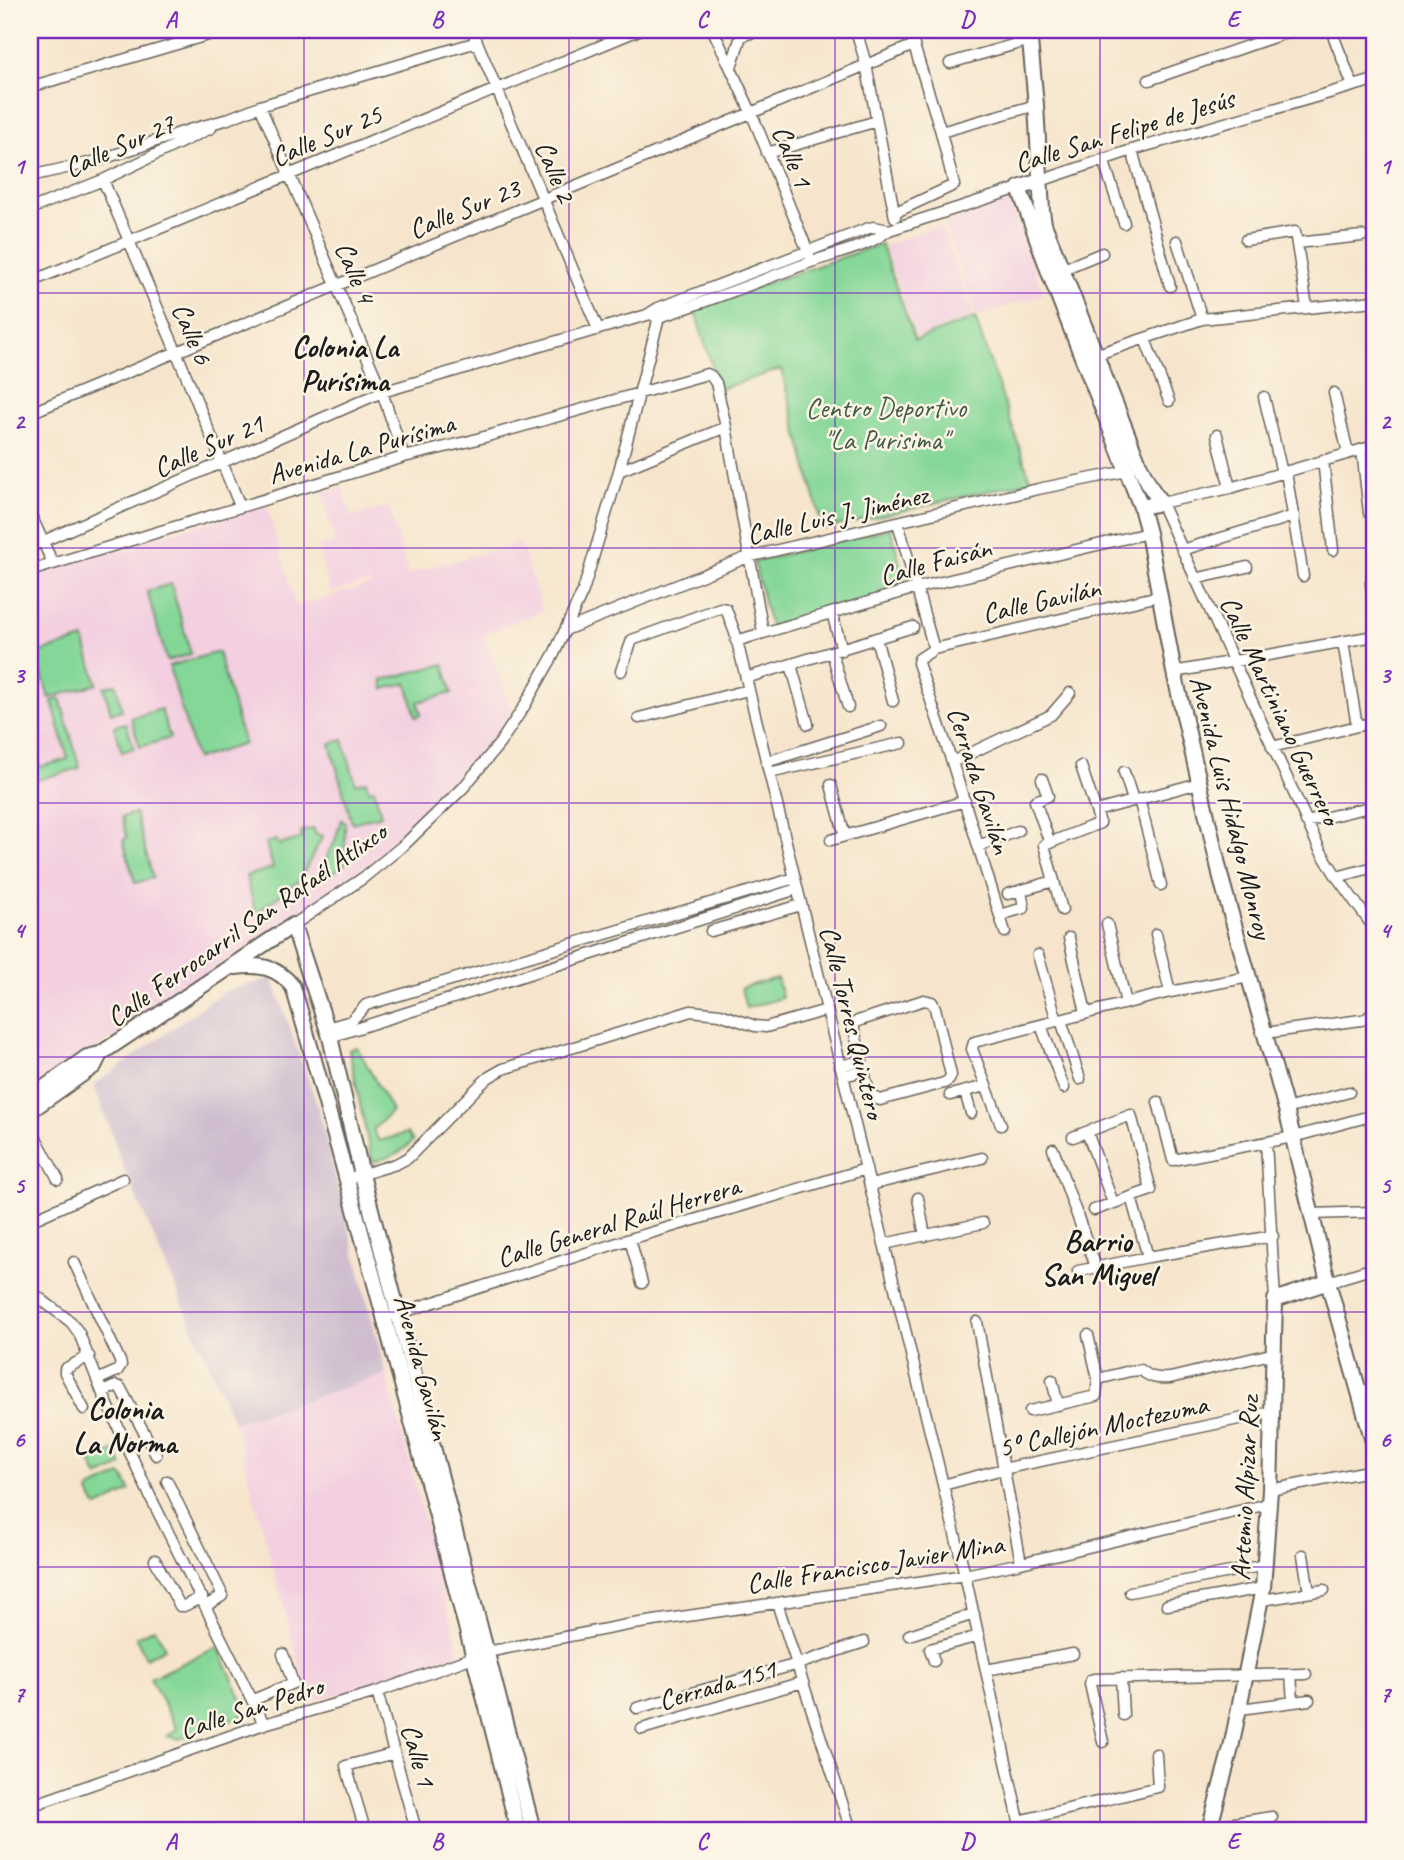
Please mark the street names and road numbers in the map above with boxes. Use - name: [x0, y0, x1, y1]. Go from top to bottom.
- street label: Calle San Felipe de Jesús: [1010, 80, 1240, 180]
- street label: Calle Sur 25: [266, 96, 388, 174]
- street label: Calle Sur 27: [59, 105, 181, 185]
- street label: Calle 1: [764, 120, 821, 193]
- street label: Calle 2: [527, 135, 585, 209]
- street label: Calle Sur 23: [403, 169, 527, 247]
- street label: Calle 4: [327, 236, 385, 310]
- street label: Calle 6: [164, 297, 222, 370]
- street label: Calle Sur 21: [148, 405, 270, 485]
- street label: Avenida La Purísima: [264, 405, 460, 492]
- street label: Calle Luis J. Jiménez: [743, 476, 933, 552]
- street label: Calle Faisán: [875, 529, 996, 593]
- street label: Calle Gavilán: [979, 570, 1105, 631]
- street label: Calle Martiniano Guerrero: [1212, 590, 1350, 833]
- street label: Avenida Luis Hidalgo Monroy: [1182, 672, 1282, 945]
- street label: Cerrada Gavilán: [939, 702, 1020, 859]
- street label: Calle Ferrocarril San Rafaél Atlixco: [99, 813, 396, 1035]
- street label: Calle Torres Quintero: [812, 922, 894, 1125]
- street label: Calle General Raúl Herrera: [492, 1167, 746, 1275]
- street label: Avenida Gavilán: [386, 1291, 459, 1445]
- street label: 5º Callejón Moctezuma: [995, 1386, 1213, 1465]
- street label: Artemio Alpizar Ruz: [1222, 1393, 1267, 1581]
- street label: Calle Francisco Javier Mina: [744, 1526, 1008, 1601]
- street label: Cerrada 151: [654, 1651, 781, 1718]
- street label: Calle San Pedro: [175, 1667, 330, 1747]
- street label: Calle 1: [393, 1720, 444, 1792]

